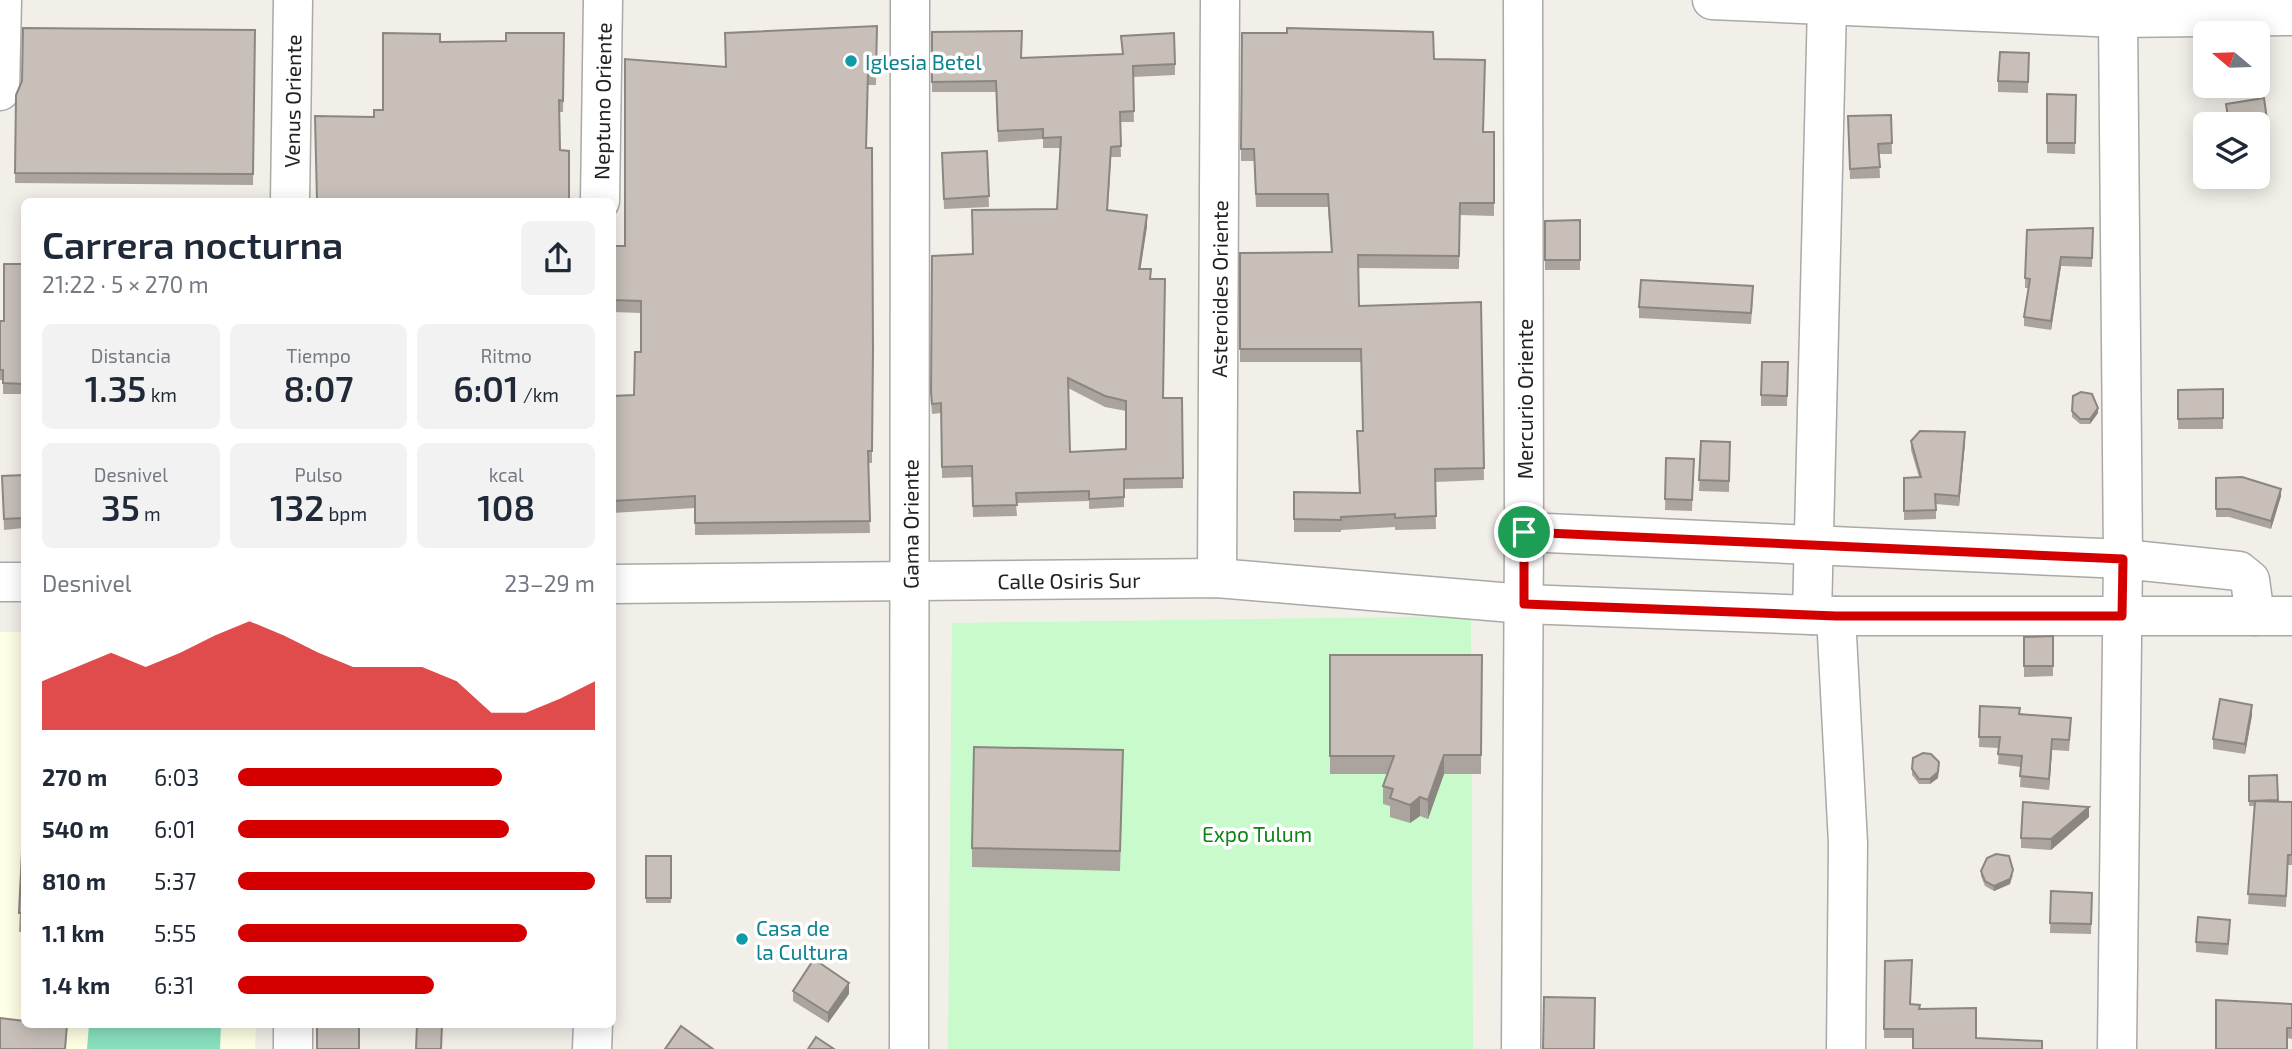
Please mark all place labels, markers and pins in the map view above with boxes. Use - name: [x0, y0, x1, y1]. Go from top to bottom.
- place label: Iglesia Betel: [865, 49, 982, 74]
- marker: Iglesia Betel: [843, 53, 859, 69]
- pin: [1494, 502, 1554, 562]
- place label: Casa de la Cultura: [756, 915, 848, 964]
- marker: Casa de la Cultura: [734, 931, 750, 947]

